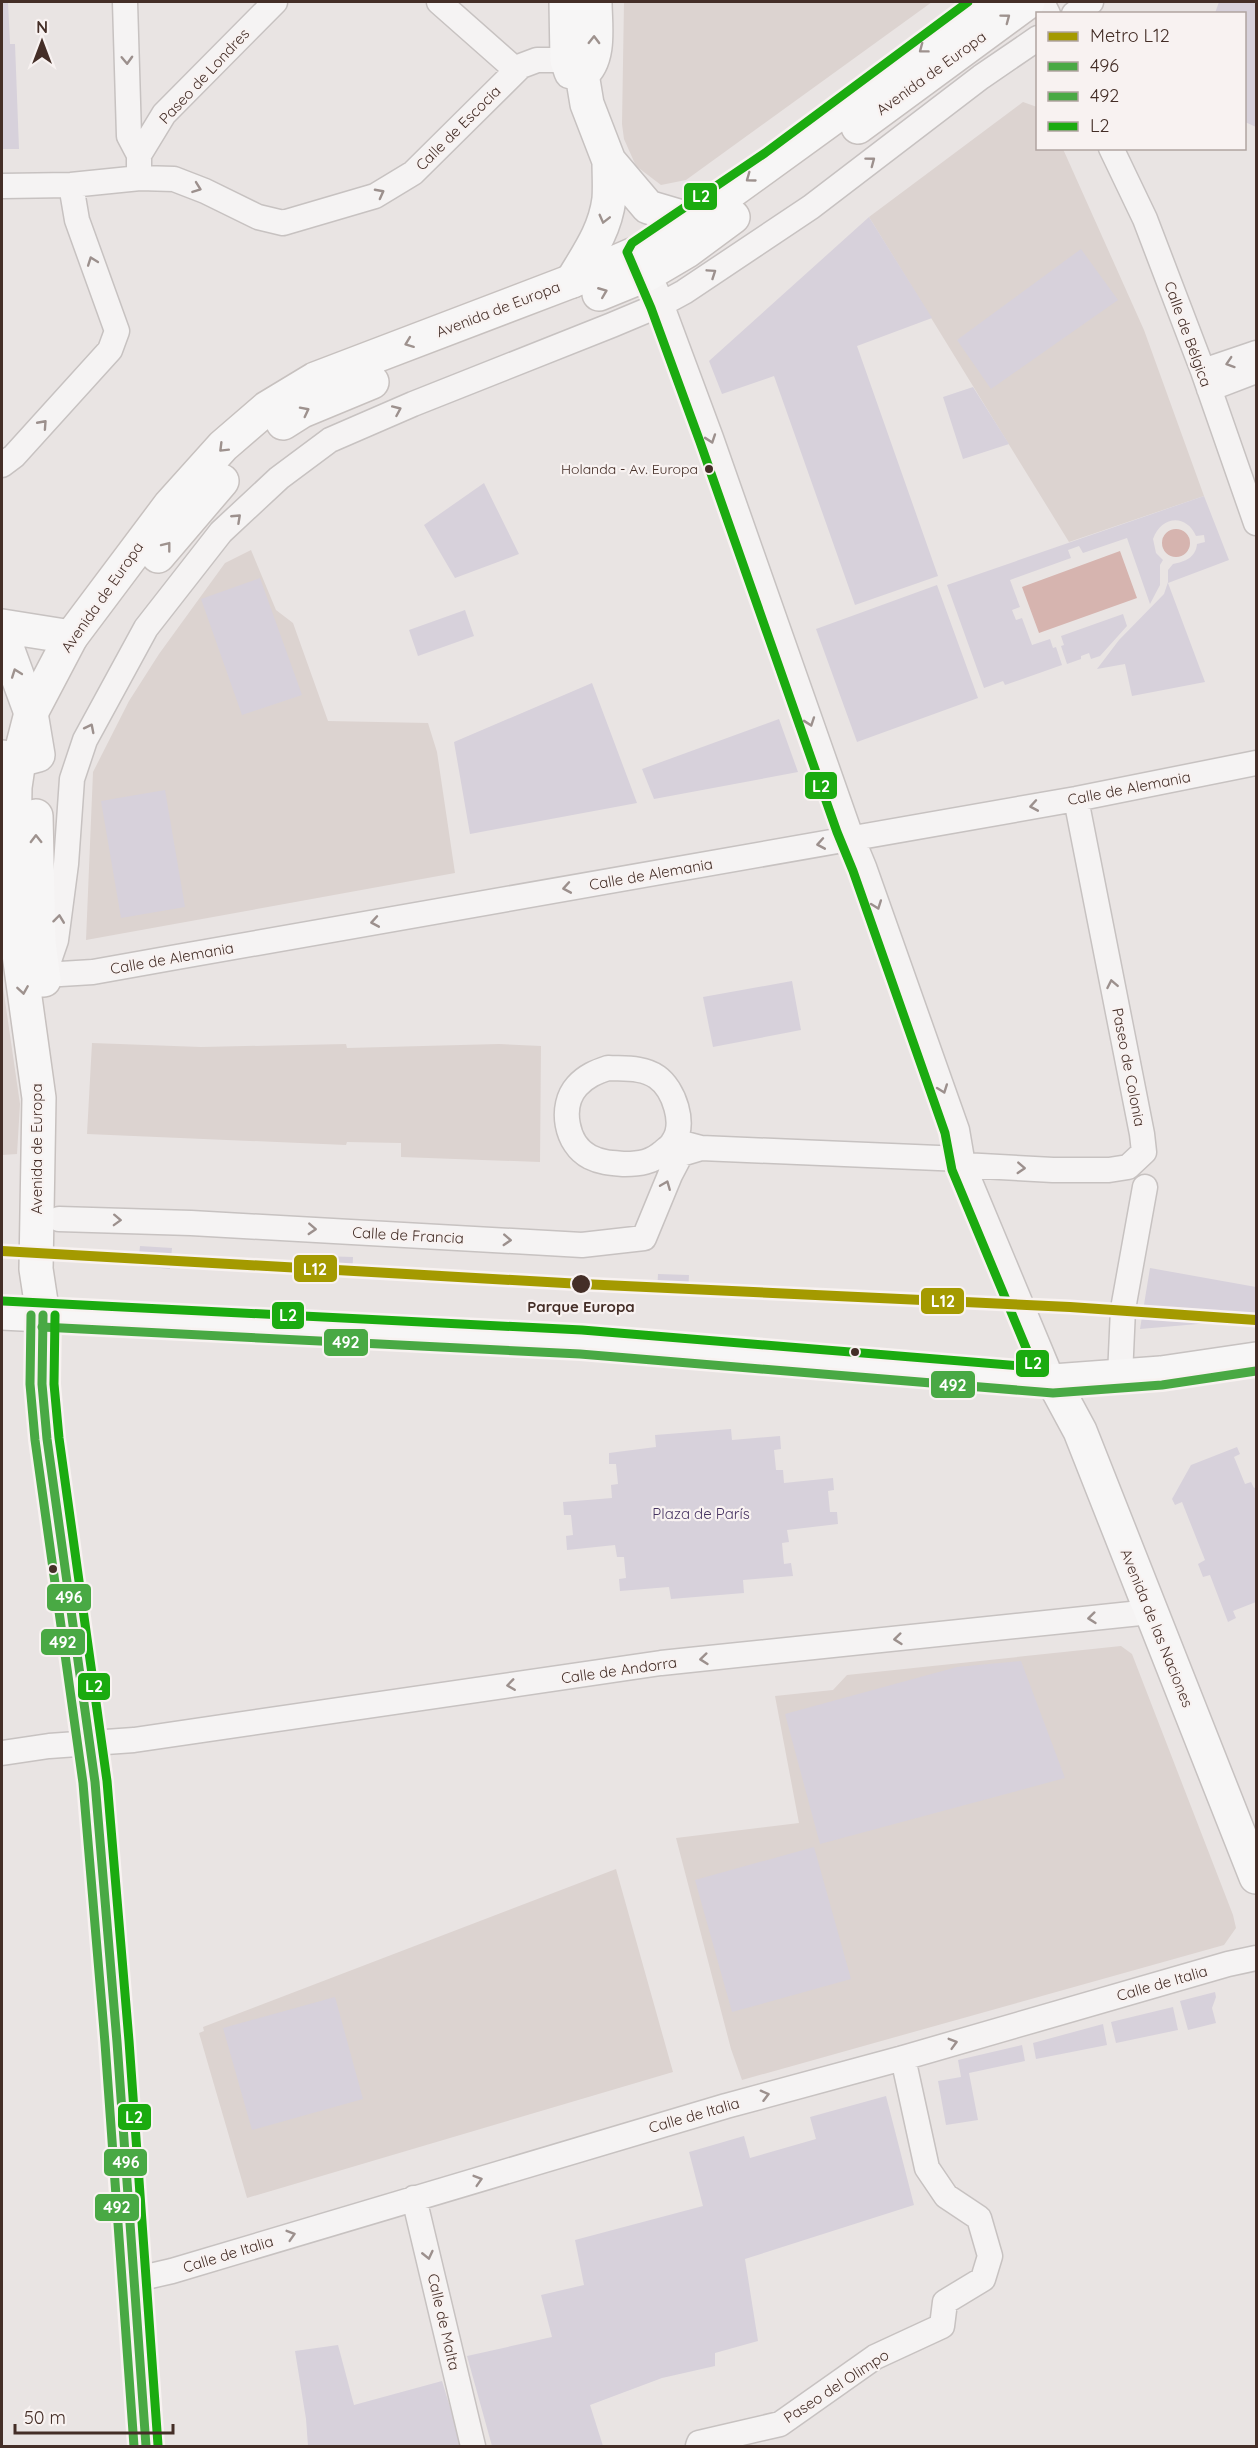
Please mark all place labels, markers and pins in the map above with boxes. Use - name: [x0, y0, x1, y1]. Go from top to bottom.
- place label: Holanda - Av. Europa: [561, 460, 698, 478]
- marker: Holanda - Av. Europa: [703, 463, 715, 475]
- marker: Parque Europa: [570, 1273, 592, 1295]
- place label: Parque Europa: [527, 1297, 635, 1316]
- unlabelled marker: [849, 1346, 861, 1358]
- unlabelled marker: [47, 1563, 59, 1575]

